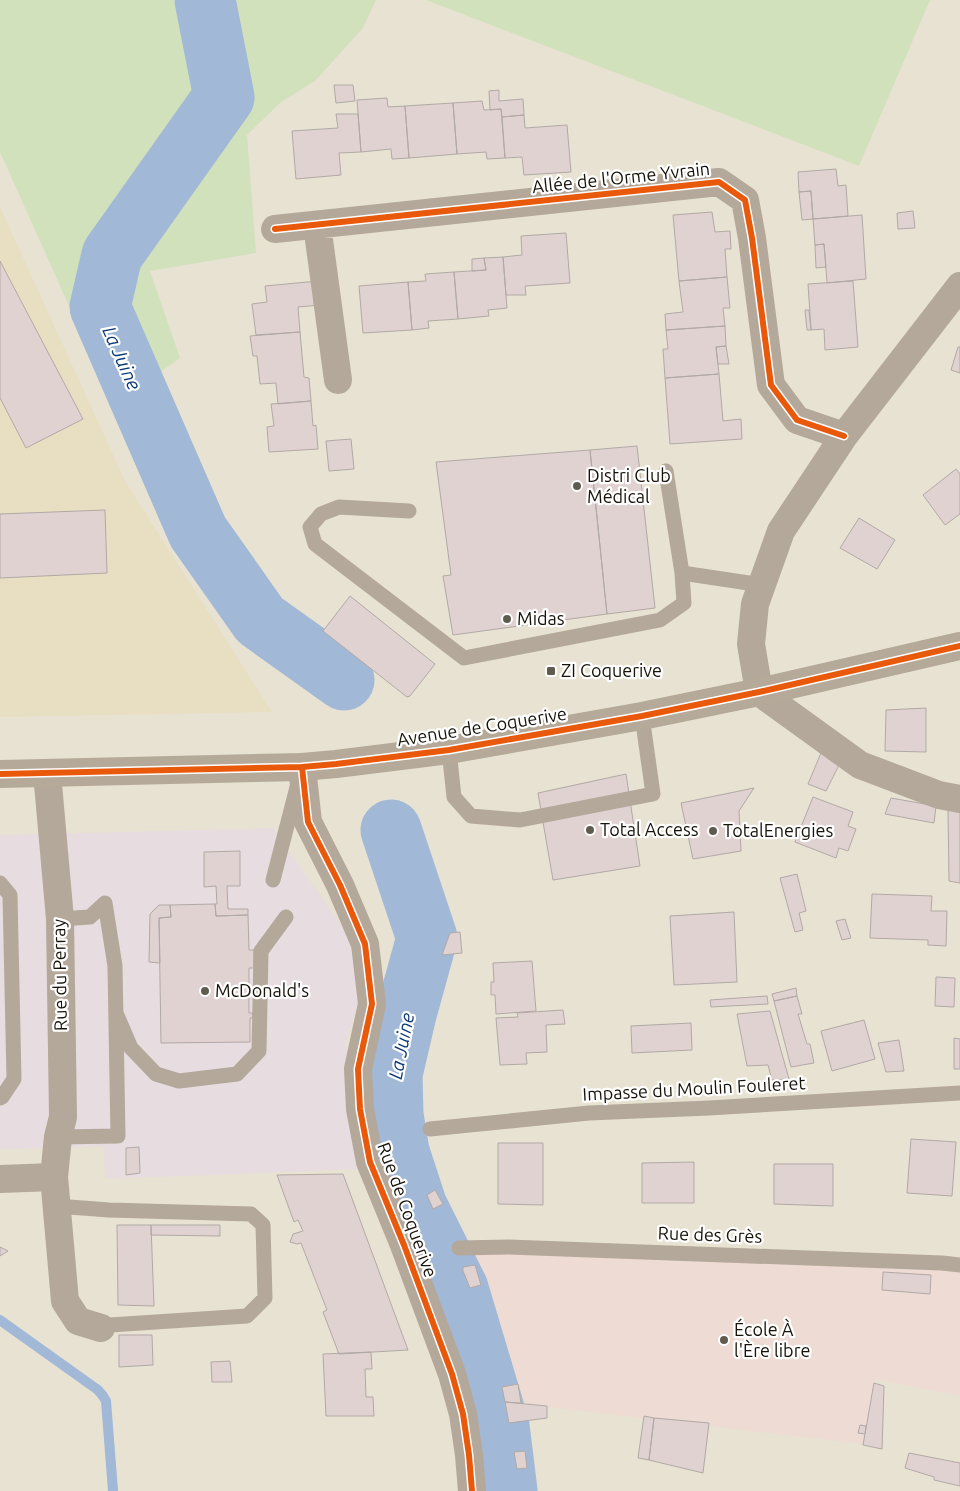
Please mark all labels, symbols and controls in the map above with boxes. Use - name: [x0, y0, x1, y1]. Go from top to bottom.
- street label: Allée de l'Orme Yvrain: [531, 158, 711, 196]
- water label: La Juine: [98, 323, 146, 394]
- place label: Distri Club Médical: [587, 465, 671, 506]
- marker: Distri Club Médical: [571, 480, 583, 492]
- place label: Midas: [517, 608, 565, 628]
- marker: Midas: [501, 613, 513, 625]
- place label: ZI Coquerive: [561, 660, 662, 680]
- marker: ZI Coquerive: [545, 665, 557, 677]
- street label: Avenue de Coquerive: [396, 703, 568, 749]
- place label: Total Access: [600, 819, 699, 839]
- place label: TotalEnergies: [723, 820, 833, 840]
- marker: Total Access: [584, 824, 596, 836]
- marker: TotalEnergies: [707, 825, 719, 837]
- street label: Rue du Perray: [48, 918, 70, 1031]
- place label: McDonald's: [215, 980, 309, 1000]
- marker: McDonald's: [199, 985, 211, 997]
- water label: La Juine: [384, 1010, 418, 1081]
- street label: Impasse du Moulin Fouleret: [582, 1072, 806, 1104]
- street label: Rue de Coquerive: [374, 1139, 442, 1280]
- street label: Rue des Grès: [657, 1222, 763, 1246]
- place label: École À l'Ère libre: [734, 1318, 810, 1360]
- marker: École À l'Ère libre: [718, 1334, 730, 1346]

